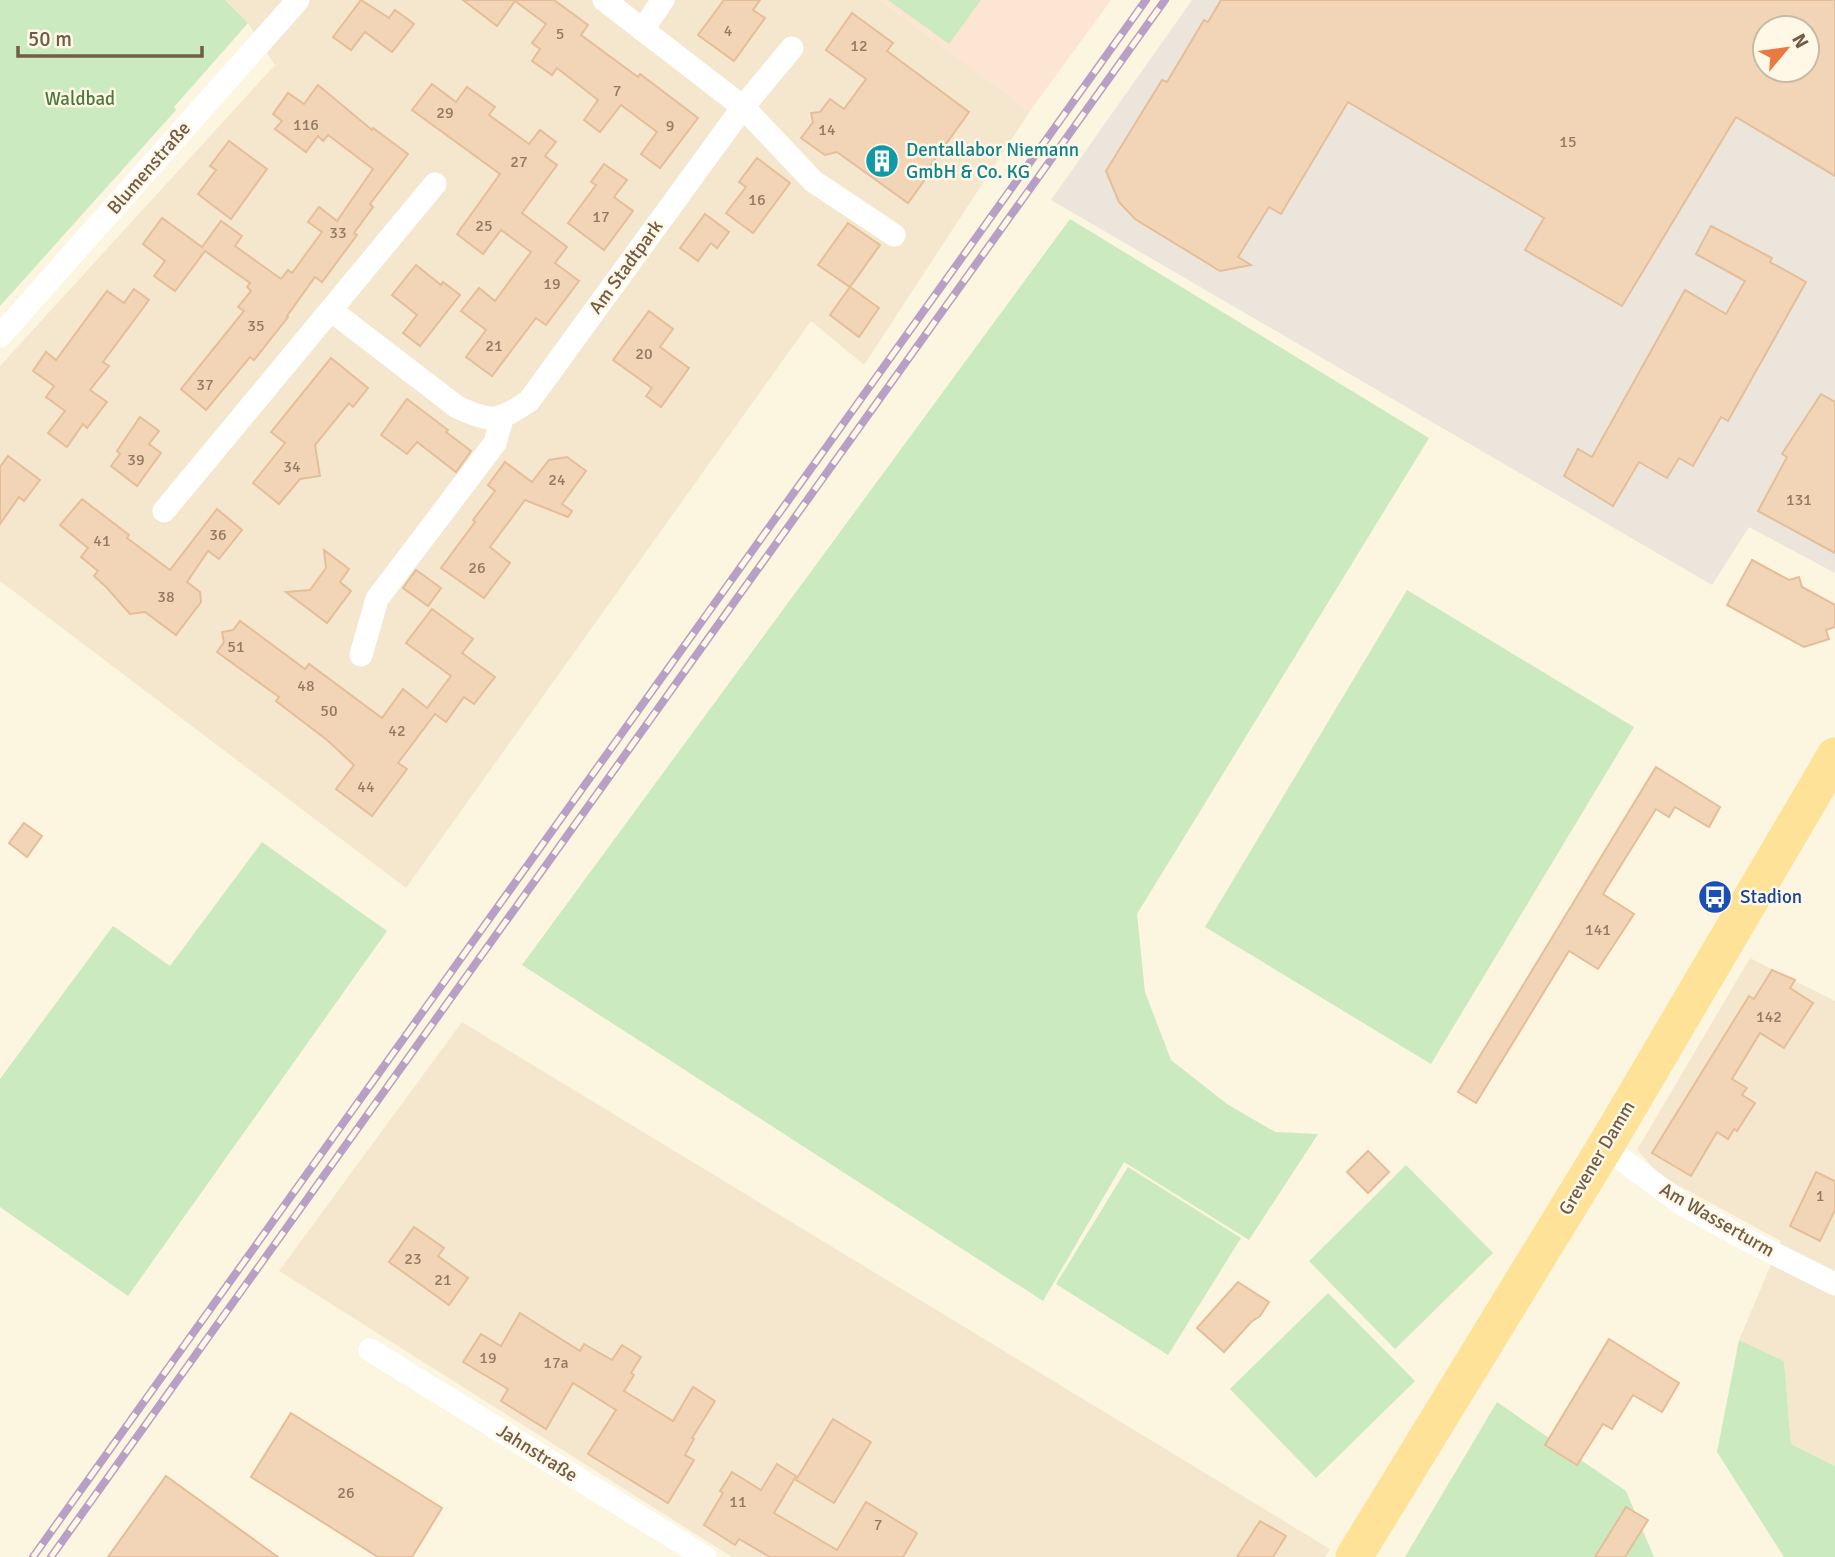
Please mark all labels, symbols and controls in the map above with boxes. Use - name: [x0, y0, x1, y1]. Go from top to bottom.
- scale bar: [18, 14, 201, 58]
- north arrow: [1751, 14, 1821, 84]
- house number: 4: [724, 21, 733, 41]
- house number: 5: [556, 24, 564, 44]
- text: 50 m: [28, 26, 72, 52]
- text: N: [1786, 30, 1814, 53]
- house number: 12: [850, 36, 868, 56]
- house number: 7: [613, 81, 621, 101]
- park label: Waldbad: [45, 87, 115, 111]
- house number: 29: [436, 103, 454, 123]
- house number: 116: [293, 115, 319, 135]
- house number: 9: [666, 116, 674, 136]
- street label: Blumenstraße: [102, 117, 196, 219]
- house number: 14: [818, 120, 836, 140]
- house number: 15: [1559, 132, 1577, 152]
- place label: Dentallabor Niemann GmbH & Co. KG: [906, 138, 1079, 184]
- building icon: Dentallabor Niemann GmbH & Co. KG: [863, 142, 901, 180]
- house number: 27: [510, 152, 528, 172]
- house number: 16: [748, 190, 766, 210]
- house number: 17: [592, 207, 610, 227]
- street label: Am Stadtpark: [584, 215, 669, 319]
- house number: 25: [475, 216, 493, 236]
- house number: 33: [329, 223, 347, 243]
- house number: 19: [543, 274, 561, 294]
- house number: 35: [247, 316, 265, 336]
- house number: 21: [485, 336, 503, 356]
- house number: 20: [635, 344, 653, 364]
- house number: 37: [196, 375, 214, 395]
- house number: 39: [127, 450, 145, 470]
- house number: 34: [283, 457, 301, 477]
- house number: 24: [548, 470, 566, 490]
- house number: 131: [1786, 490, 1812, 510]
- house number: 36: [209, 525, 227, 545]
- house number: 41: [93, 531, 111, 551]
- house number: 26: [468, 558, 486, 578]
- house number: 38: [157, 587, 175, 607]
- house number: 51: [227, 637, 245, 657]
- house number: 48: [297, 676, 315, 696]
- house number: 50: [320, 701, 338, 721]
- house number: 42: [388, 721, 406, 741]
- house number: 44: [357, 777, 375, 797]
- bus stop icon: Stadion: [1696, 878, 1734, 916]
- place label: Stadion: [1740, 885, 1802, 909]
- house number: 141: [1585, 920, 1611, 940]
- house number: 142: [1756, 1007, 1782, 1027]
- street label: Grevener Damm: [1553, 1096, 1641, 1220]
- street label: Am Wasserturm: [1655, 1177, 1779, 1263]
- house number: 1: [1816, 1186, 1824, 1206]
- house number: 23: [404, 1249, 422, 1269]
- house number: 21: [434, 1270, 452, 1290]
- house number: 19: [479, 1348, 497, 1368]
- house number: 17a: [543, 1353, 569, 1373]
- street label: Jahnstraße: [492, 1419, 582, 1487]
- house number: 26: [337, 1483, 355, 1503]
- house number: 11: [729, 1492, 747, 1512]
- house number: 7: [874, 1515, 882, 1535]

